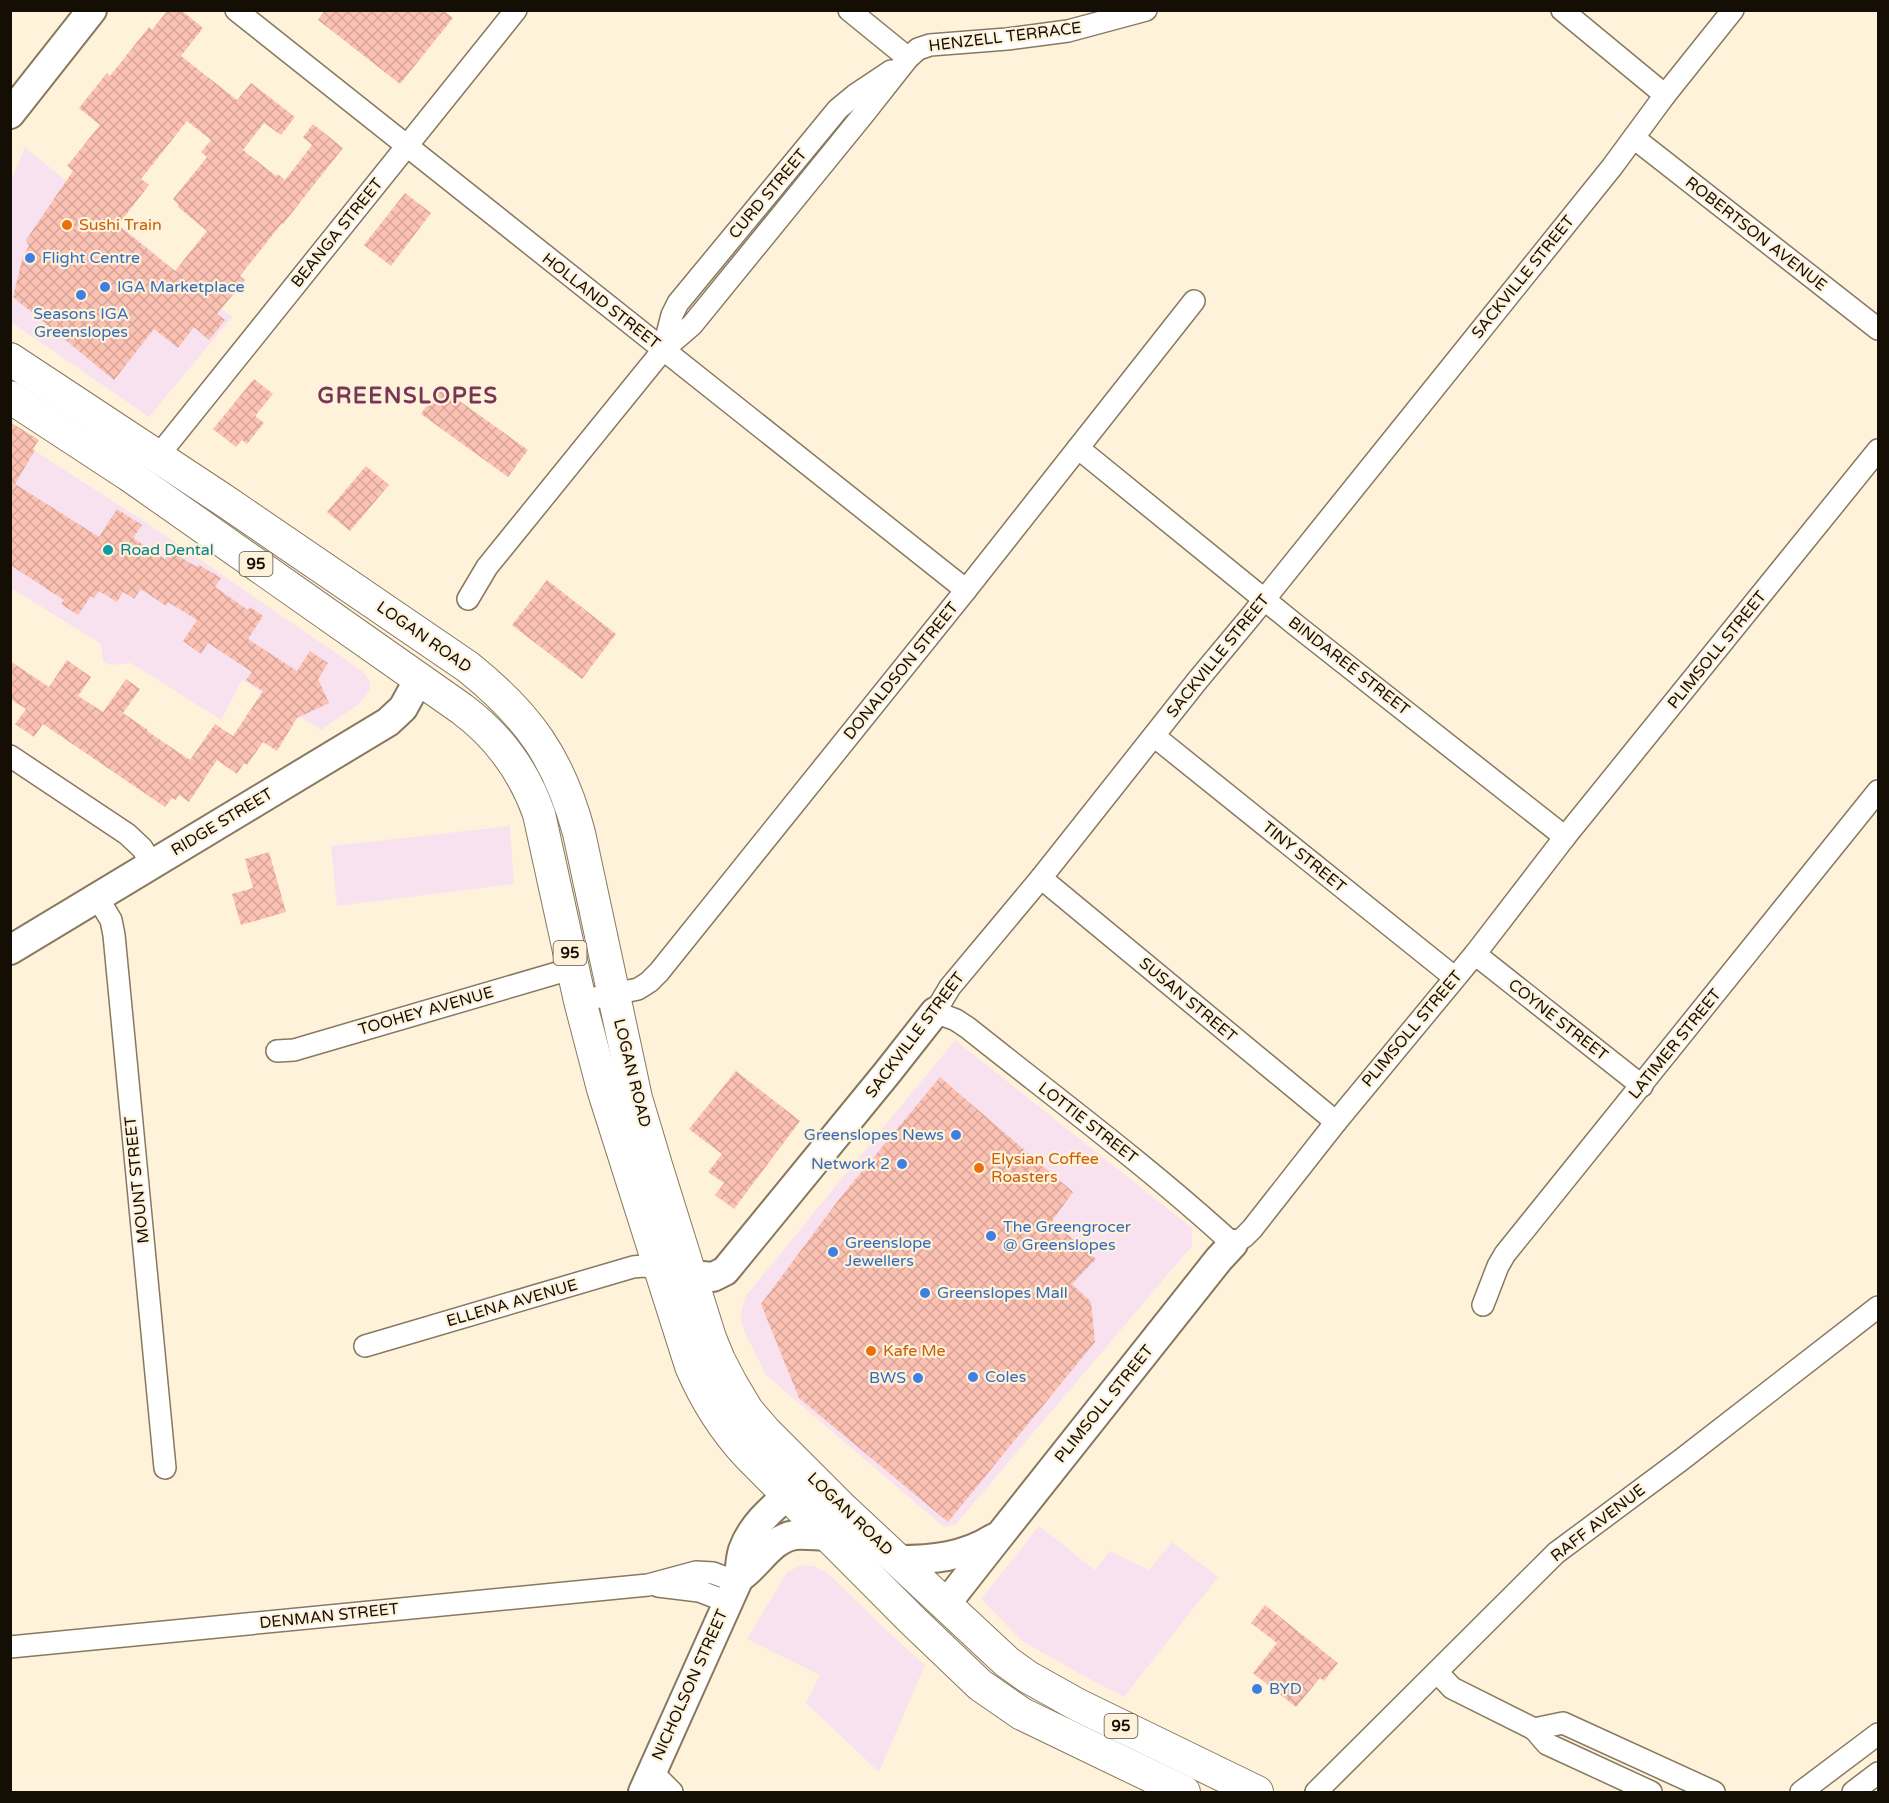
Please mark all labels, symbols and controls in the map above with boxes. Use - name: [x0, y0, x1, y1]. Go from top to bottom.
- street label: HENZELL TERRACE: [927, 18, 1083, 56]
- street label: CURD STREET: [725, 145, 812, 243]
- street label: ROBERTSON AVENUE: [1681, 172, 1831, 296]
- street label: BEANGA STREET: [287, 174, 387, 292]
- street label: SACKVILLE STREET: [1467, 211, 1579, 343]
- place label: Sushi Train: [79, 215, 162, 235]
- marker: Sushi Train: [60, 218, 74, 232]
- place label: Flight Centre: [42, 248, 140, 268]
- street label: HOLLAND STREET: [538, 249, 664, 354]
- marker: Flight Centre: [23, 251, 37, 265]
- place label: IGA Marketplace: [117, 277, 245, 297]
- marker: IGA Marketplace: [98, 280, 112, 294]
- marker: Seasons IGA Greenslopes: [74, 288, 88, 302]
- place label: Seasons IGA Greenslopes: [33, 304, 129, 342]
- district label: GREENSLOPES: [317, 383, 499, 409]
- place label: Road Dental: [120, 540, 214, 560]
- marker: Road Dental: [101, 543, 115, 557]
- road number: 95: [240, 552, 272, 576]
- street label: PLIMSOLL STREET: [1663, 587, 1771, 713]
- street label: SACKVILLE STREET: [1162, 590, 1274, 722]
- street label: LOGAN ROAD: [373, 597, 475, 677]
- street label: DONALDSON STREET: [839, 598, 963, 744]
- street label: BINDAREE STREET: [1284, 612, 1414, 720]
- street label: RIDGE STREET: [168, 784, 277, 860]
- street label: TINY STREET: [1258, 817, 1350, 897]
- road number: 95: [554, 941, 586, 965]
- street label: SUSAN STREET: [1135, 953, 1241, 1047]
- street label: PLIMSOLL STREET: [1357, 966, 1467, 1091]
- street label: SACKVILLE STREET: [861, 968, 969, 1102]
- street label: COYNE STREET: [1504, 975, 1612, 1065]
- street label: TOOHEY AVENUE: [356, 982, 496, 1040]
- street label: LATIMER STREET: [1624, 985, 1726, 1103]
- street label: LOGAN ROAD: [609, 1017, 655, 1129]
- street label: LOTTIE STREET: [1034, 1078, 1142, 1168]
- street label: MOUNT STREET: [120, 1115, 154, 1245]
- place label: Greenslopes News: [804, 1125, 944, 1145]
- marker: Greenslopes News: [949, 1128, 963, 1142]
- place label: Elysian Coffee Roasters: [991, 1149, 1099, 1187]
- place label: Network 2: [811, 1154, 890, 1174]
- marker: Network 2: [895, 1157, 909, 1171]
- marker: Elysian Coffee Roasters: [972, 1161, 986, 1175]
- place label: The Greengrocer @ Greenslopes: [1003, 1217, 1132, 1255]
- marker: The Greengrocer @ Greenslopes: [984, 1229, 998, 1243]
- place label: Greenslope Jewellers: [845, 1233, 931, 1271]
- marker: Greenslope Jewellers: [826, 1245, 840, 1259]
- street label: ELLENA AVENUE: [444, 1275, 580, 1331]
- place label: Greenslopes Mall: [937, 1283, 1068, 1303]
- marker: Greenslopes Mall: [918, 1286, 932, 1300]
- place label: Kafe Me: [883, 1341, 946, 1361]
- street label: PLIMSOLL STREET: [1050, 1341, 1158, 1467]
- marker: Kafe Me: [864, 1344, 878, 1358]
- place label: Coles: [985, 1367, 1026, 1387]
- place label: BWS: [869, 1368, 906, 1388]
- marker: Coles: [966, 1370, 980, 1384]
- marker: BWS: [911, 1371, 925, 1385]
- street label: LOGAN ROAD: [803, 1468, 897, 1560]
- street label: RAFF AVENUE: [1547, 1480, 1649, 1566]
- street label: DENMAN STREET: [258, 1599, 400, 1633]
- street label: NICHOLSON STREET: [648, 1606, 732, 1764]
- place label: BYD: [1269, 1679, 1302, 1699]
- marker: BYD: [1250, 1682, 1264, 1696]
- road number: 95: [1104, 1714, 1138, 1738]

